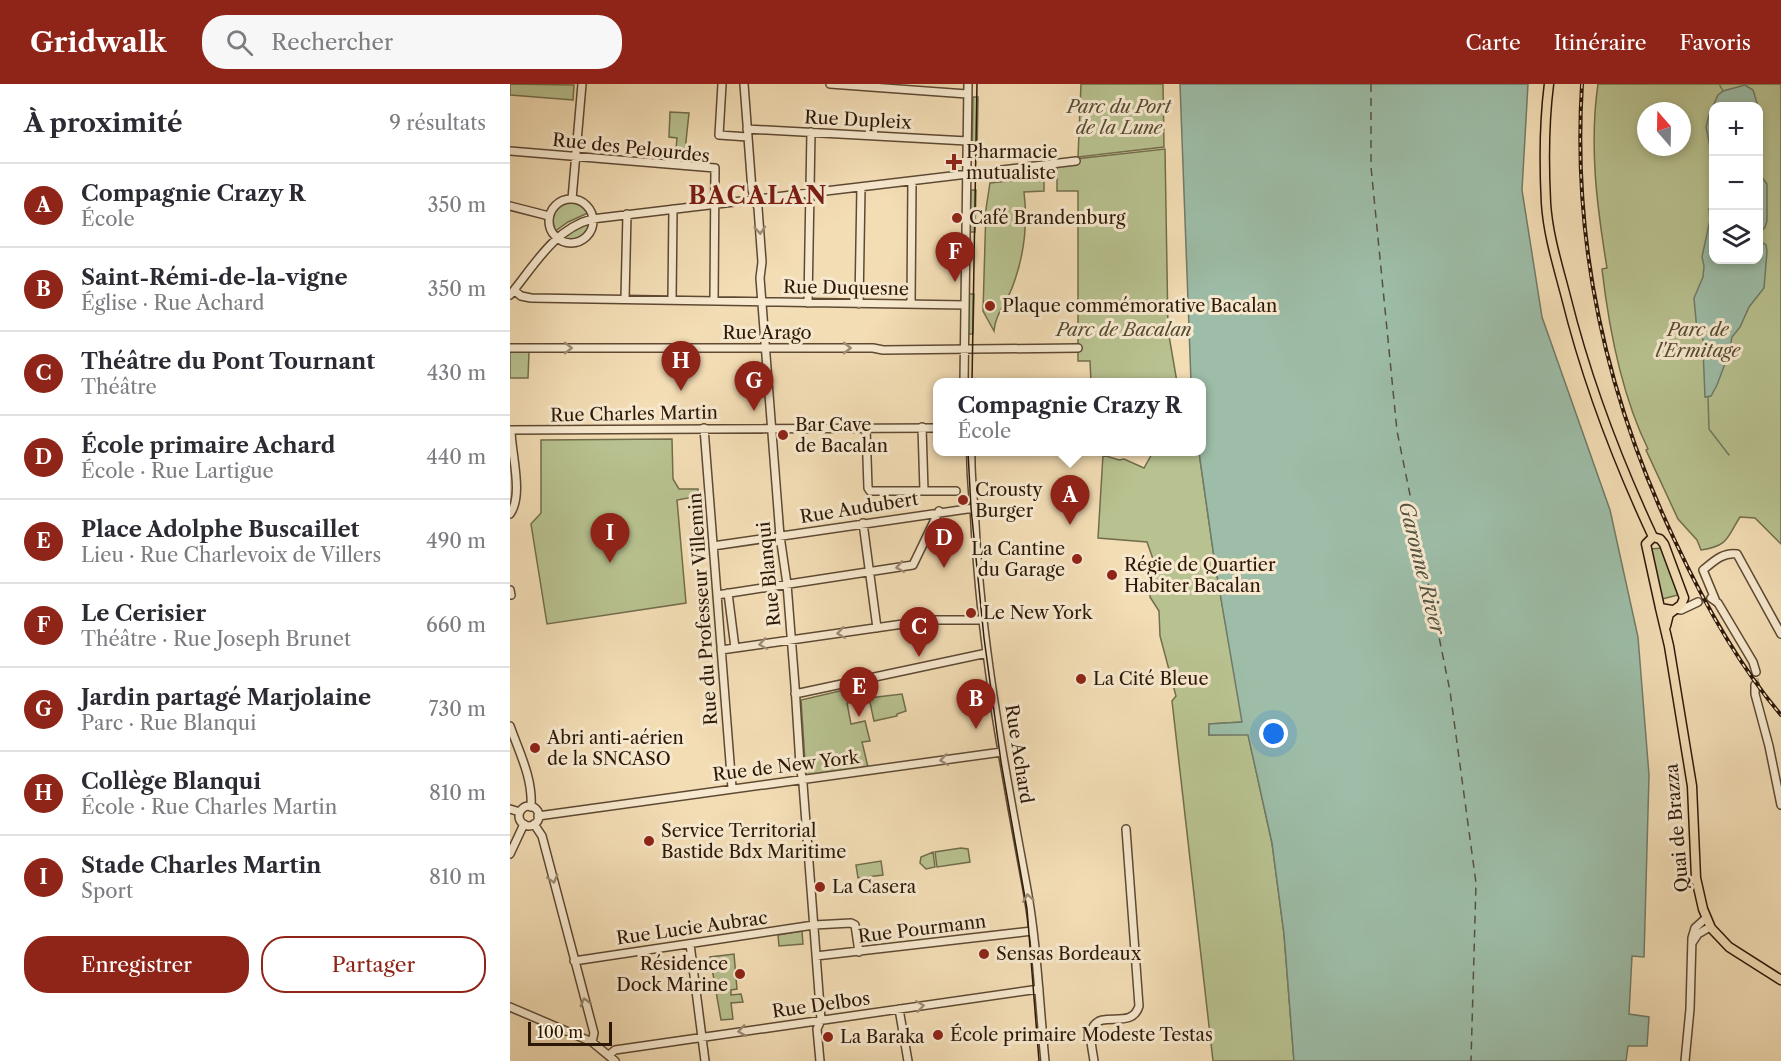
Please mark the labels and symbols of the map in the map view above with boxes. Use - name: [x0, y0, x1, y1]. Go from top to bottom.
- park label: Parc du Port de la Lune: [1065, 96, 1173, 139]
- north arrow: [1637, 102, 1691, 156]
- street label: Rue Dupleix: [804, 106, 913, 134]
- street label: Rue des Pelourdes: [551, 129, 711, 167]
- place label: Pharmacie mutualiste: [966, 141, 1058, 184]
- marker: Pharmacie mutualiste: [947, 155, 961, 169]
- district label: BACALAN: [688, 181, 828, 210]
- place label: Café Brandenburg: [969, 207, 1126, 229]
- marker: Café Brandenburg: [950, 211, 964, 225]
- one-way arrow: [753, 226, 766, 235]
- pin: F: [936, 232, 974, 282]
- street label: Rue Duquesne: [783, 276, 909, 300]
- place label: Plaque commémorative Bacalan: [1002, 295, 1277, 317]
- marker: Plaque commémorative Bacalan: [983, 299, 997, 313]
- park label: Parc de Bacalan: [1054, 319, 1192, 341]
- park label: Parc de l'Ermitage: [1656, 319, 1742, 362]
- street label: Rue Arago: [722, 322, 812, 344]
- one-way arrow: [564, 342, 573, 354]
- pin: H: [662, 342, 700, 391]
- one-way arrow: [843, 342, 852, 354]
- pin: G: [734, 362, 774, 411]
- street label: Rue Charles Martin: [550, 402, 718, 426]
- place label: Bar Cave de Bacalan: [795, 414, 888, 457]
- marker: Bar Cave de Bacalan: [776, 428, 790, 442]
- pin: A: [1050, 476, 1090, 525]
- place label: Crousty Burger: [975, 479, 1043, 522]
- street label: Rue Audubert: [798, 488, 920, 528]
- street label: Rue du Professeur Villemin: [684, 492, 722, 726]
- marker: Crousty Burger: [956, 493, 970, 507]
- water label: Garonne River: [1394, 499, 1451, 639]
- pin: I: [590, 514, 630, 563]
- pin: D: [924, 518, 964, 568]
- street label: Rue Blanqui: [753, 520, 785, 627]
- place label: La Cantine du Garage: [971, 538, 1065, 581]
- marker: La Cantine du Garage: [1070, 552, 1084, 566]
- place label: Régie de Quartier Habiter Bacalan: [1124, 554, 1276, 597]
- one-way arrow: [895, 561, 905, 573]
- marker: Régie de Quartier Habiter Bacalan: [1105, 568, 1119, 582]
- place label: Le New York: [983, 602, 1094, 624]
- marker: Le New York: [964, 606, 978, 620]
- pin: C: [900, 608, 938, 657]
- one-way arrow: [836, 626, 846, 639]
- one-way arrow: [759, 637, 768, 650]
- pin: E: [840, 668, 878, 717]
- place label: La Cité Bleue: [1093, 668, 1209, 690]
- marker: La Cité Bleue: [1074, 672, 1088, 686]
- pin: B: [956, 680, 996, 729]
- street label: Rue Achard: [1000, 703, 1038, 805]
- your location: [1259, 719, 1288, 748]
- place label: Abri anti-aérien de la SNCASO: [546, 727, 684, 770]
- marker: Abri anti-aérien de la SNCASO: [528, 741, 542, 755]
- street label: Rue de New York: [712, 746, 862, 786]
- one-way arrow: [940, 754, 949, 766]
- street label: Quai de Brazza: [1660, 762, 1694, 893]
- place label: Service Territorial Bastide Bdx Maritime: [661, 820, 846, 863]
- marker: Service Territorial Bastide Bdx Maritime: [642, 834, 656, 848]
- one-way arrow: [546, 874, 559, 884]
- place label: La Casera: [832, 876, 917, 898]
- marker: La Casera: [813, 880, 827, 894]
- one-way arrow: [1023, 894, 1035, 903]
- street label: Rue Lucie Aubrac: [615, 906, 769, 950]
- street label: Rue Pourmann: [857, 910, 987, 948]
- place label: Sensas Bordeaux: [996, 943, 1142, 965]
- marker: Sensas Bordeaux: [977, 947, 991, 961]
- place label: Résidence Dock Marine: [616, 953, 728, 996]
- marker: Résidence Dock Marine: [733, 967, 747, 981]
- street label: Rue Delbos: [771, 987, 871, 1023]
- one-way arrow: [580, 997, 593, 1007]
- one-way arrow: [916, 1000, 925, 1013]
- scale bar: [528, 1019, 612, 1046]
- place label: École primaire Modeste Testas: [950, 1023, 1213, 1046]
- one-way arrow: [737, 1025, 747, 1037]
- place label: La Baraka: [840, 1026, 925, 1048]
- marker: École primaire Modeste Testas: [931, 1028, 945, 1042]
- marker: La Baraka: [821, 1030, 835, 1044]

